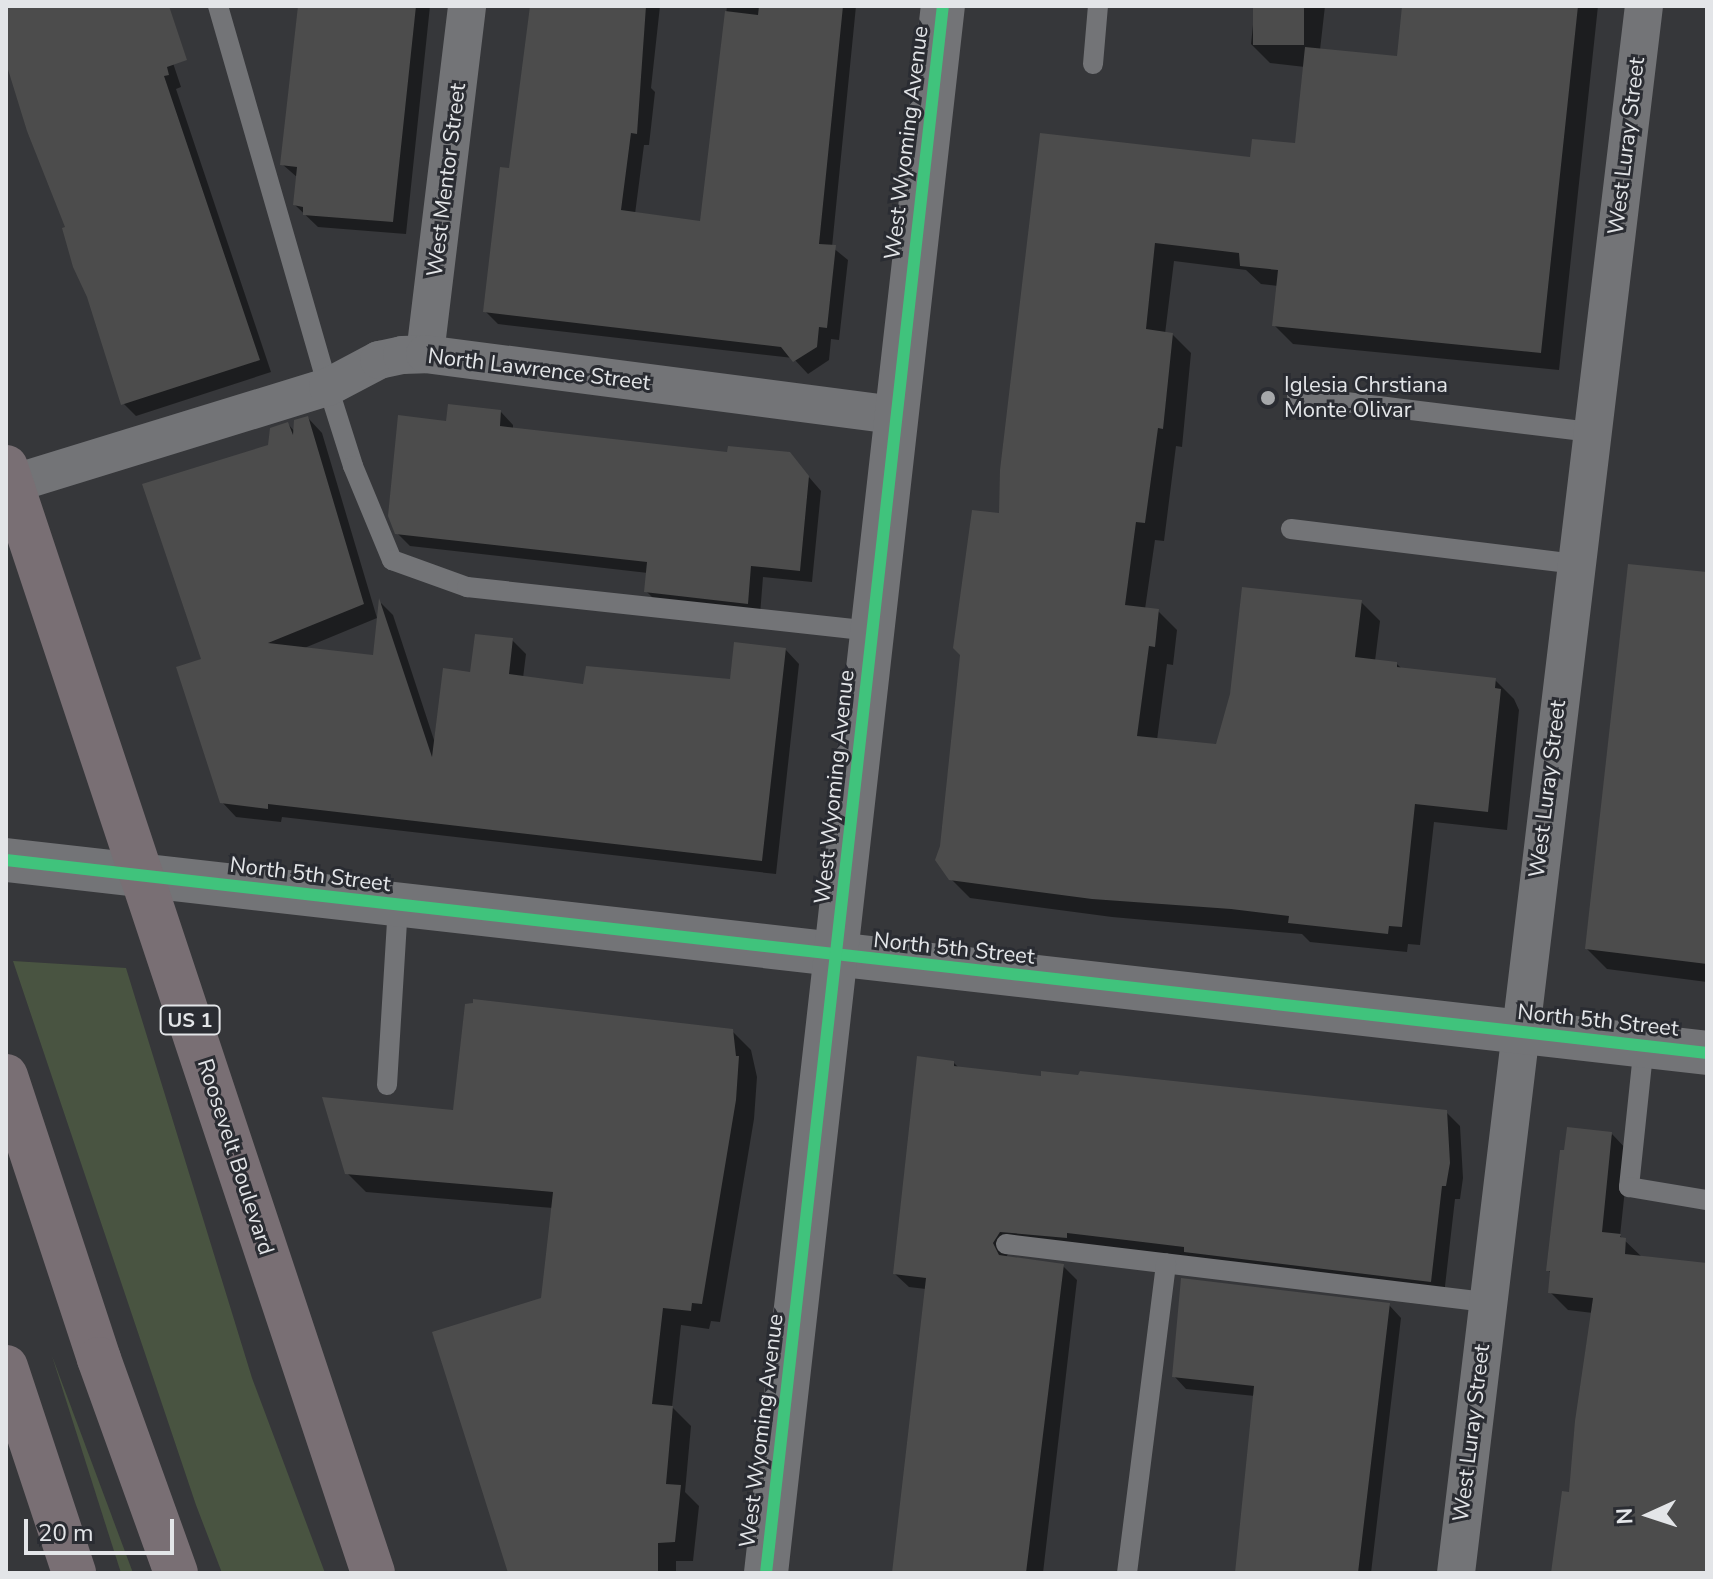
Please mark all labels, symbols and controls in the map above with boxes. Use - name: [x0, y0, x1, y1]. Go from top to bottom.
- street label: West Wyoming Avenue: [880, 25, 934, 261]
- street label: West Luray Street: [1603, 56, 1651, 236]
- street label: West Mentor Street: [422, 82, 472, 278]
- street label: North Lawrence Street: [426, 343, 652, 397]
- place label: Iglesia Chrstiana Monte Olivar: [1284, 372, 1448, 424]
- marker: Iglesia Chrstiana Monte Olivar: [1259, 389, 1277, 407]
- street label: West Wyoming Avenue: [810, 669, 860, 905]
- street label: West Luray Street: [1524, 699, 1572, 879]
- street label: North 5th Street: [228, 852, 392, 898]
- street label: North 5th Street: [872, 927, 1036, 971]
- street label: North 5th Street: [1516, 999, 1680, 1043]
- road number: US 1: [158, 1004, 222, 1036]
- street label: Roosevelt Boulevard: [191, 1056, 279, 1258]
- street label: West Wyoming Avenue: [735, 1313, 789, 1549]
- street label: West Luray Street: [1448, 1343, 1496, 1523]
- north arrow: [1609, 1475, 1689, 1555]
- scale bar: [28, 1503, 178, 1553]
- text: N: [1610, 1507, 1640, 1525]
- text: 20 m: [38, 1517, 94, 1549]

